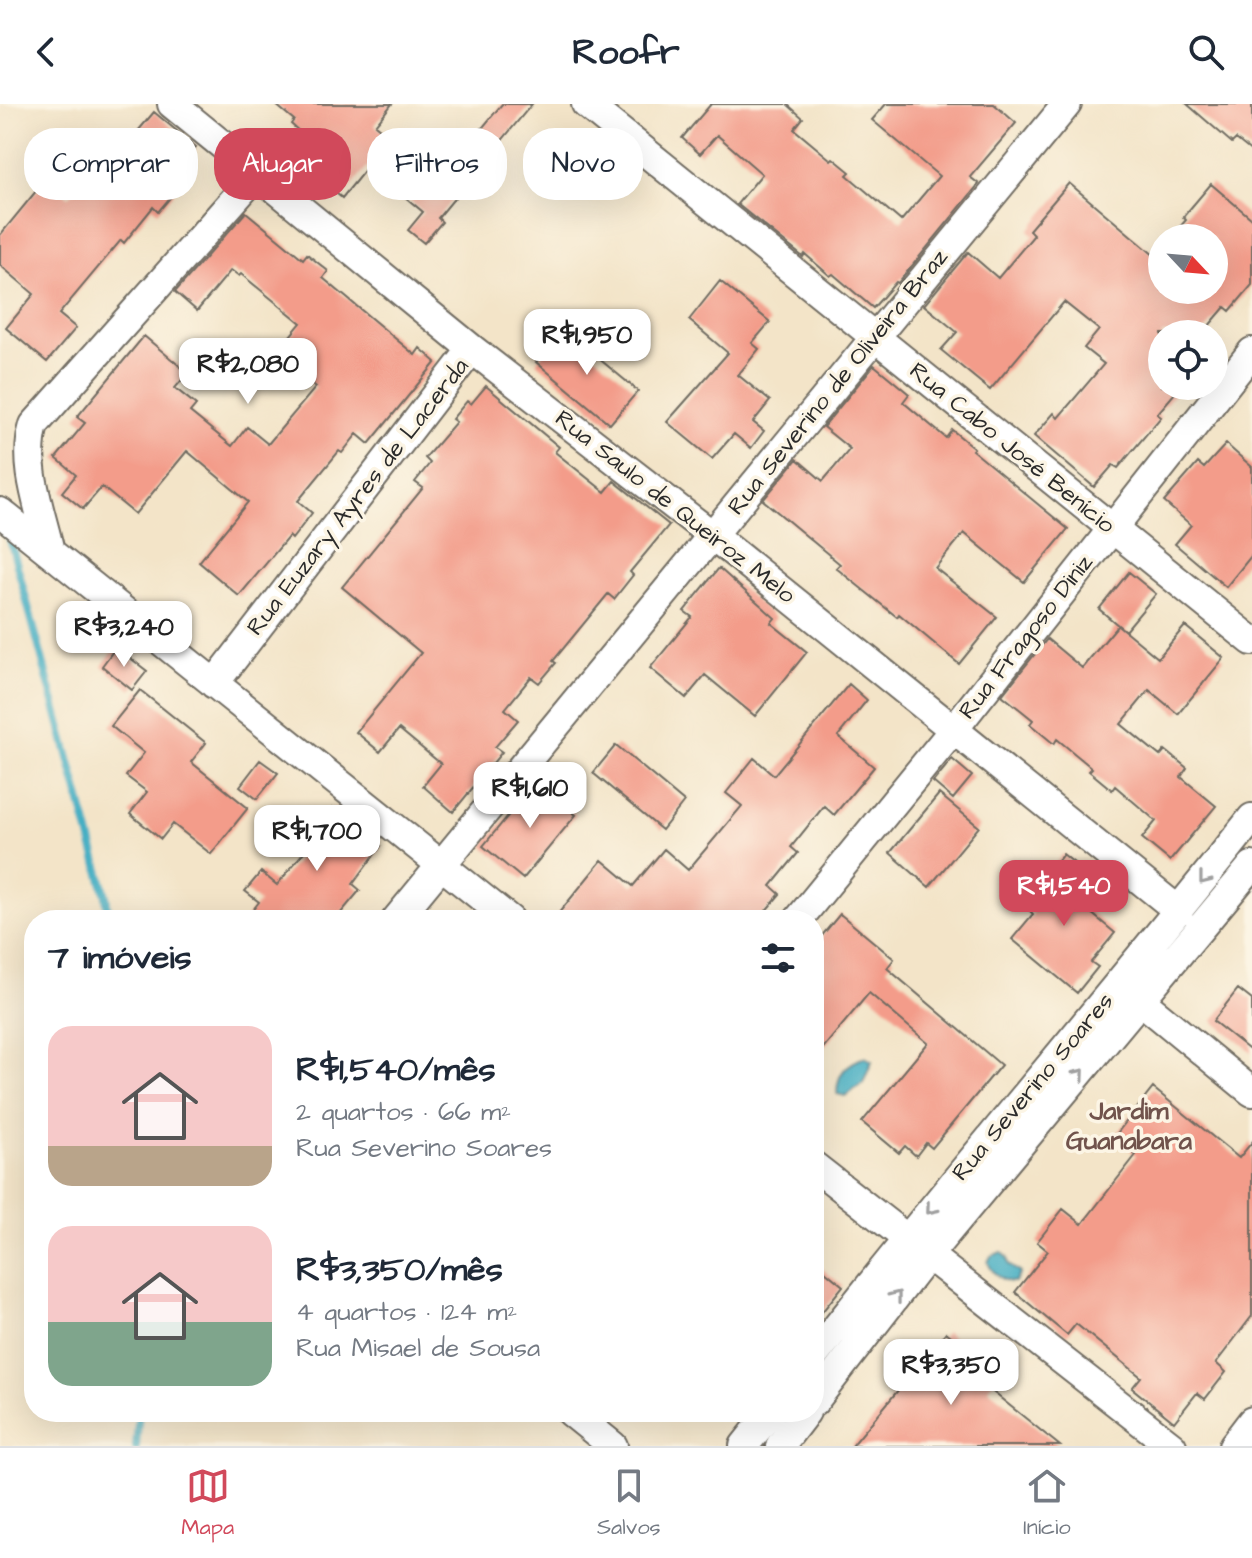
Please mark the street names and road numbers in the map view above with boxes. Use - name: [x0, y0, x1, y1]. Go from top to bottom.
- street label: Rua Severino de Oliveira Braz: [720, 241, 956, 522]
- street label: Rua Euzary Ayres de Lacerda: [239, 351, 478, 644]
- street label: Rua Cabo José Benício: [902, 354, 1122, 542]
- street label: Rua Saulo de Queiroz Melo: [548, 402, 803, 612]
- street label: Rua Fragoso Diniz: [951, 547, 1102, 727]
- street label: Rua Severino Soares: [944, 986, 1122, 1188]

